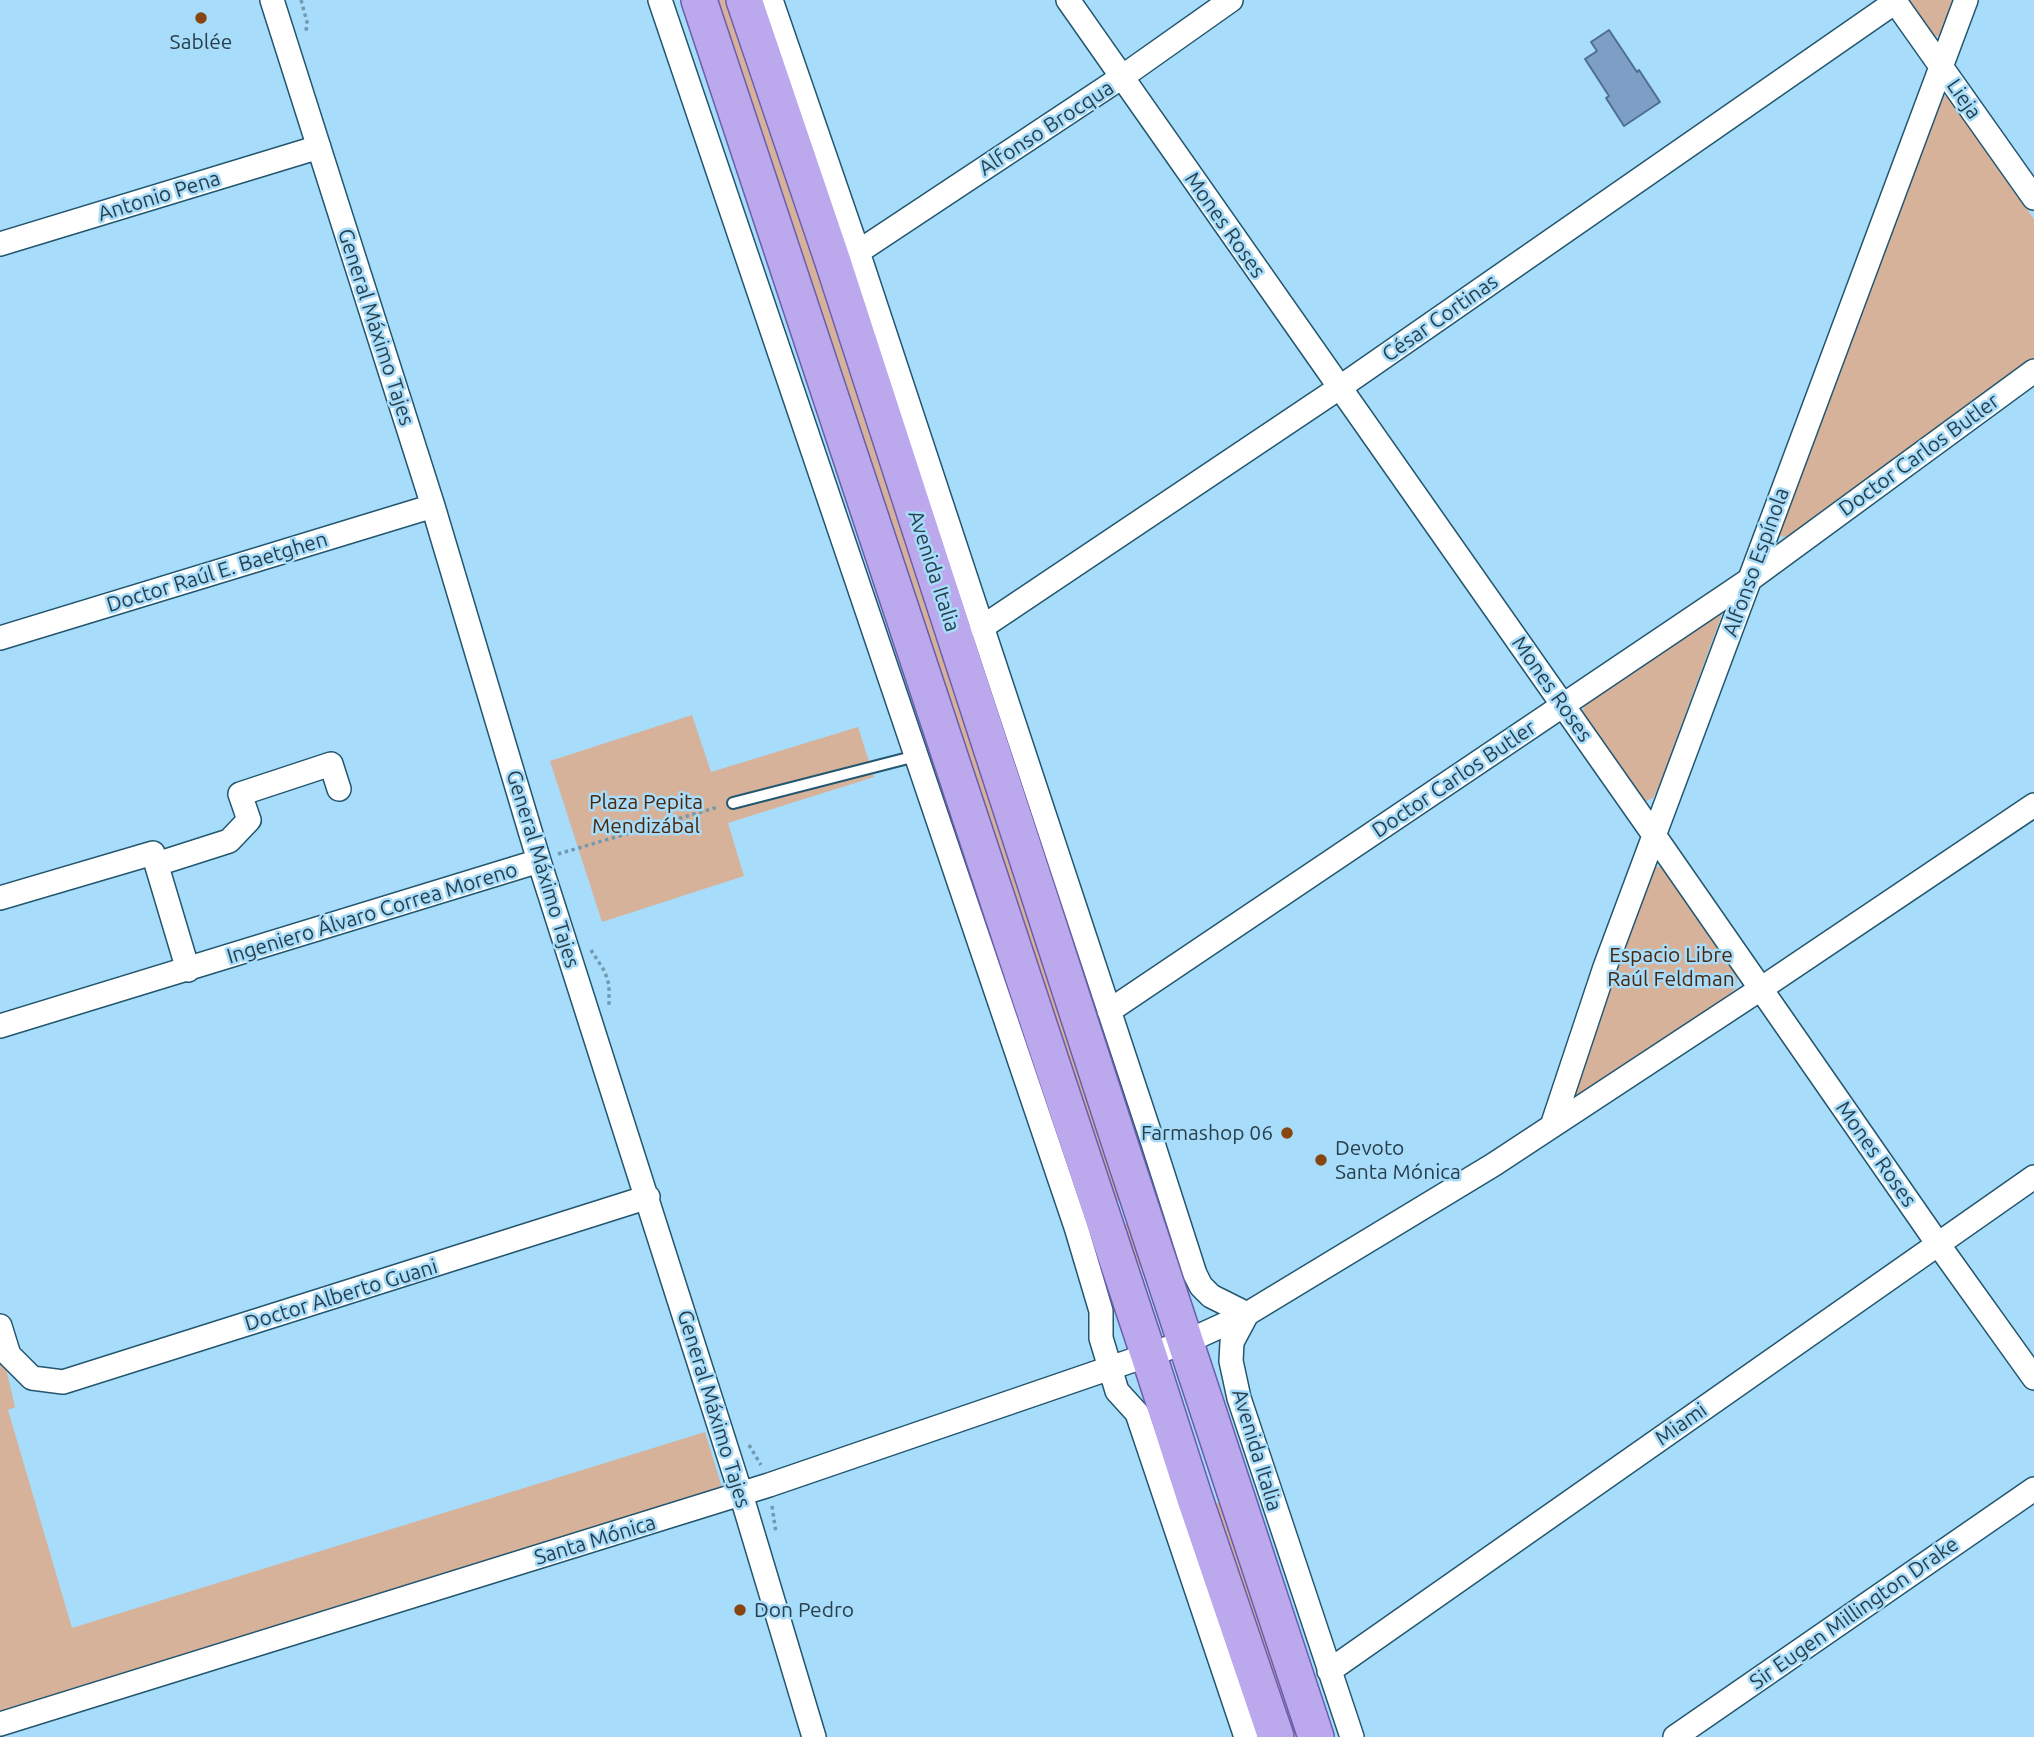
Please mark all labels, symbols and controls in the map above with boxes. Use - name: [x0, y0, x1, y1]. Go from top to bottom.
- marker: Sablée: [193, 10, 209, 26]
- place label: Sablée: [170, 29, 232, 55]
- street label: Lieja: [1941, 74, 1987, 124]
- street label: Alfonso Brocqua: [974, 75, 1118, 181]
- street label: Antonio Pena: [95, 165, 223, 227]
- street label: Mones Roses: [1179, 167, 1271, 283]
- street label: General Máximo Tajes: [332, 225, 420, 429]
- street label: César Cortinas: [1377, 269, 1503, 367]
- street label: Doctor Carlos Butler: [1834, 388, 2004, 522]
- street label: Alfonso Espínola: [1717, 484, 1795, 640]
- street label: Avenida Italia: [903, 507, 965, 635]
- street label: Doctor Raúl E. Baetghen: [103, 526, 331, 618]
- street label: Mones Roses: [1506, 631, 1598, 747]
- street label: Doctor Carlos Butler: [1367, 715, 1541, 843]
- street label: General Máximo Tajes: [501, 767, 585, 971]
- park label: Plaza Pepita Mendizábal: [589, 789, 703, 839]
- street label: Ingeniero Álvaro Correa Moreno: [224, 857, 520, 969]
- park label: Espacio Libre Raúl Feldman: [1607, 942, 1735, 992]
- street label: Mones Roses: [1830, 1096, 1922, 1212]
- place label: Farmashop 06: [1141, 1120, 1273, 1146]
- marker: Farmashop 06: [1279, 1125, 1295, 1141]
- place label: Devoto Santa Mónica: [1335, 1135, 1461, 1185]
- marker: Devoto Santa Mónica: [1313, 1152, 1329, 1168]
- street label: Doctor Alberto Guani: [242, 1254, 440, 1336]
- street label: General Máximo Tajes: [672, 1307, 756, 1511]
- street label: Avenida Italia: [1227, 1386, 1287, 1514]
- street label: Miami: [1650, 1397, 1712, 1451]
- street label: Santa Mónica: [531, 1510, 659, 1570]
- street label: Sir Eugen Millington Drake: [1745, 1531, 1963, 1695]
- place label: Don Pedro: [754, 1597, 854, 1623]
- marker: Don Pedro: [732, 1602, 748, 1618]

